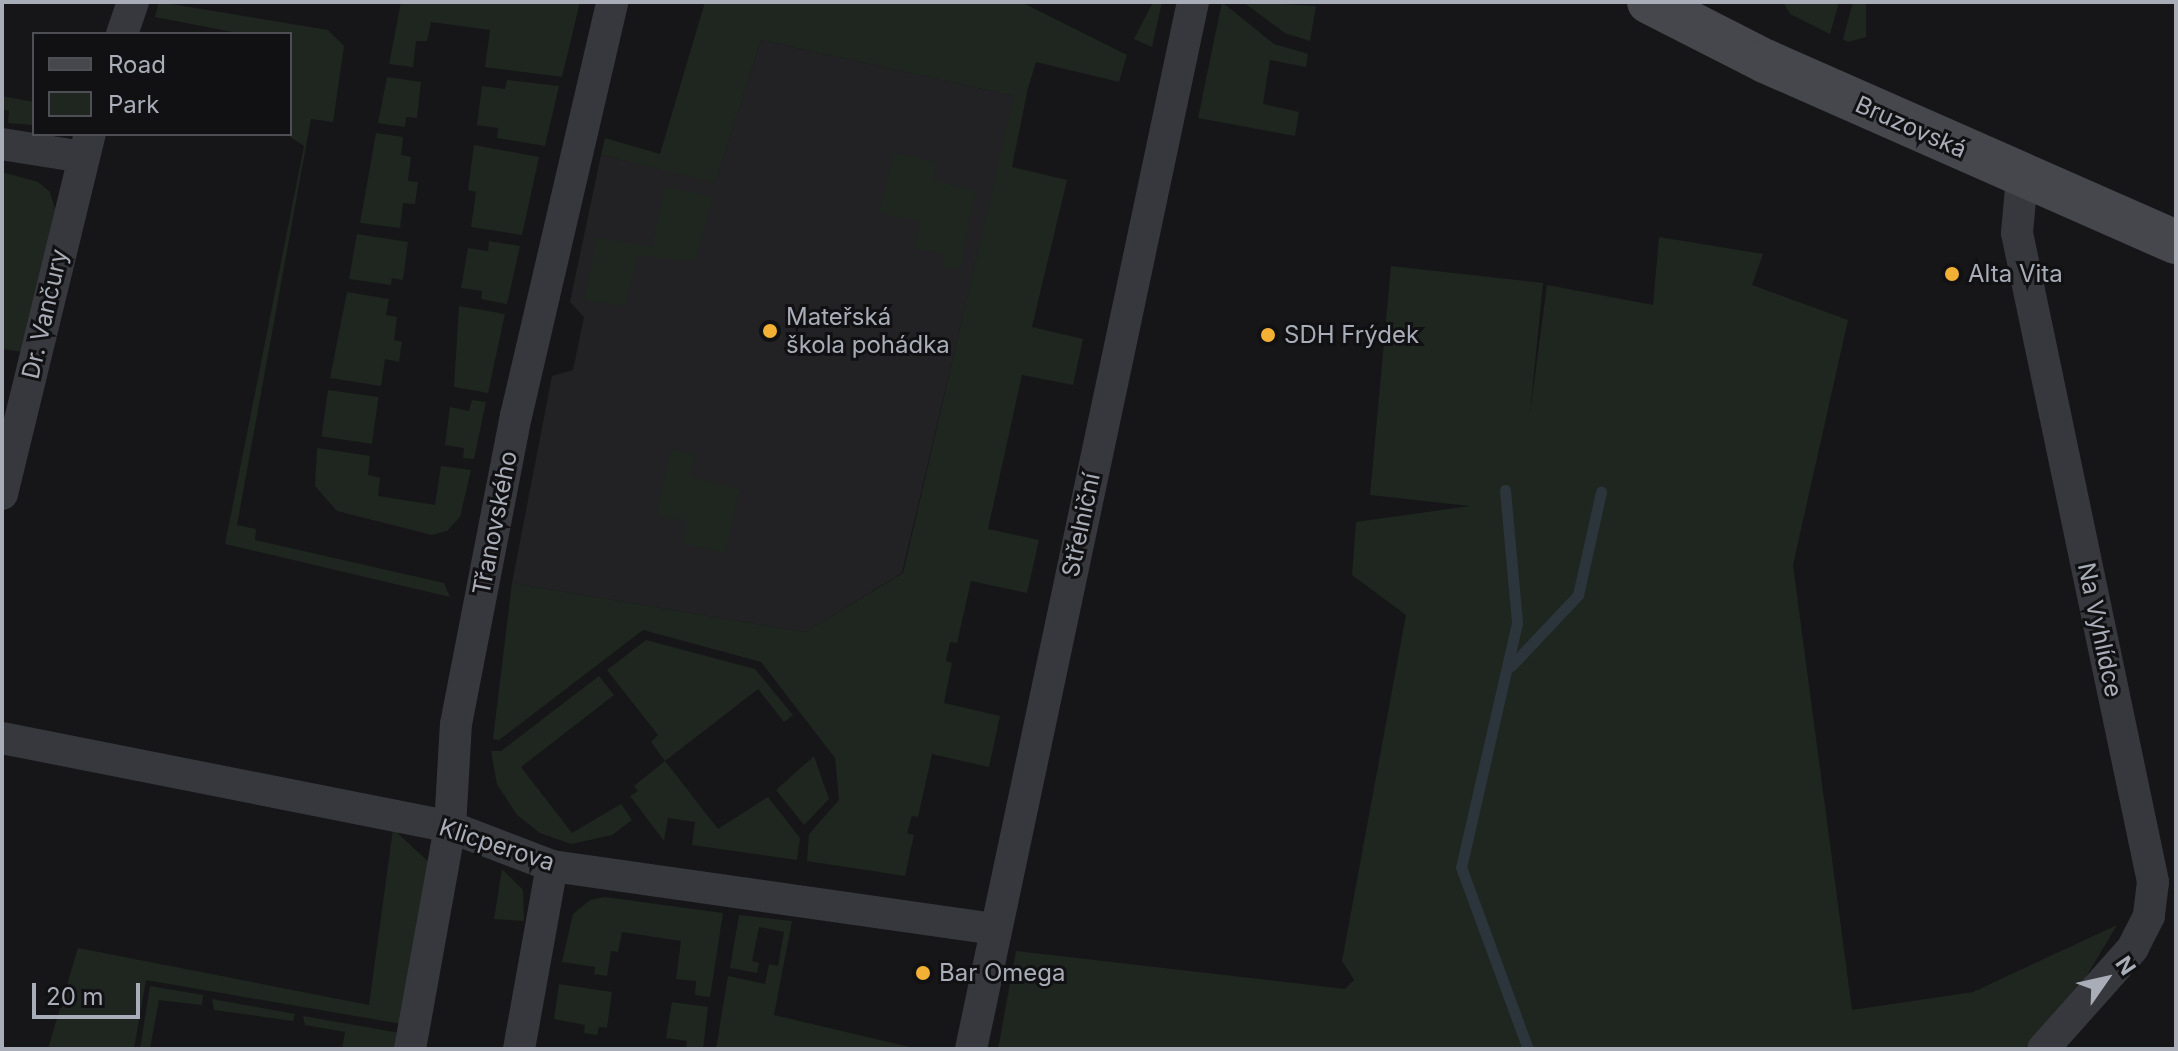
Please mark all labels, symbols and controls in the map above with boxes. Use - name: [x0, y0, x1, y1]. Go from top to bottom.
- legend: [32, 32, 292, 136]
- text: Road: [108, 50, 166, 79]
- text: Park: [108, 90, 159, 119]
- street label: Bruzovská: [1851, 90, 1971, 164]
- street label: Dr. Vančury: [16, 246, 74, 382]
- place label: Alta Vita: [1968, 260, 2063, 288]
- marker: Alta Vita: [1943, 265, 1961, 283]
- place label: Mateřská škola pohádka: [786, 303, 950, 359]
- place label: SDH Frýdek: [1284, 321, 1419, 349]
- marker: Mateřská škola pohádka: [761, 322, 779, 340]
- marker: SDH Frýdek: [1259, 326, 1277, 344]
- street label: Třanovského: [467, 449, 523, 597]
- street label: Střelniční: [1056, 470, 1106, 580]
- street label: Na Vyhlídce: [2072, 560, 2128, 700]
- street label: Klicperova: [436, 813, 558, 877]
- north arrow: [2066, 939, 2146, 1019]
- text: N: [2110, 951, 2141, 980]
- place label: Bar Omega: [939, 959, 1066, 987]
- marker: Bar Omega: [914, 964, 932, 982]
- scale bar: [36, 967, 144, 1017]
- text: 20 m: [46, 982, 104, 1011]

